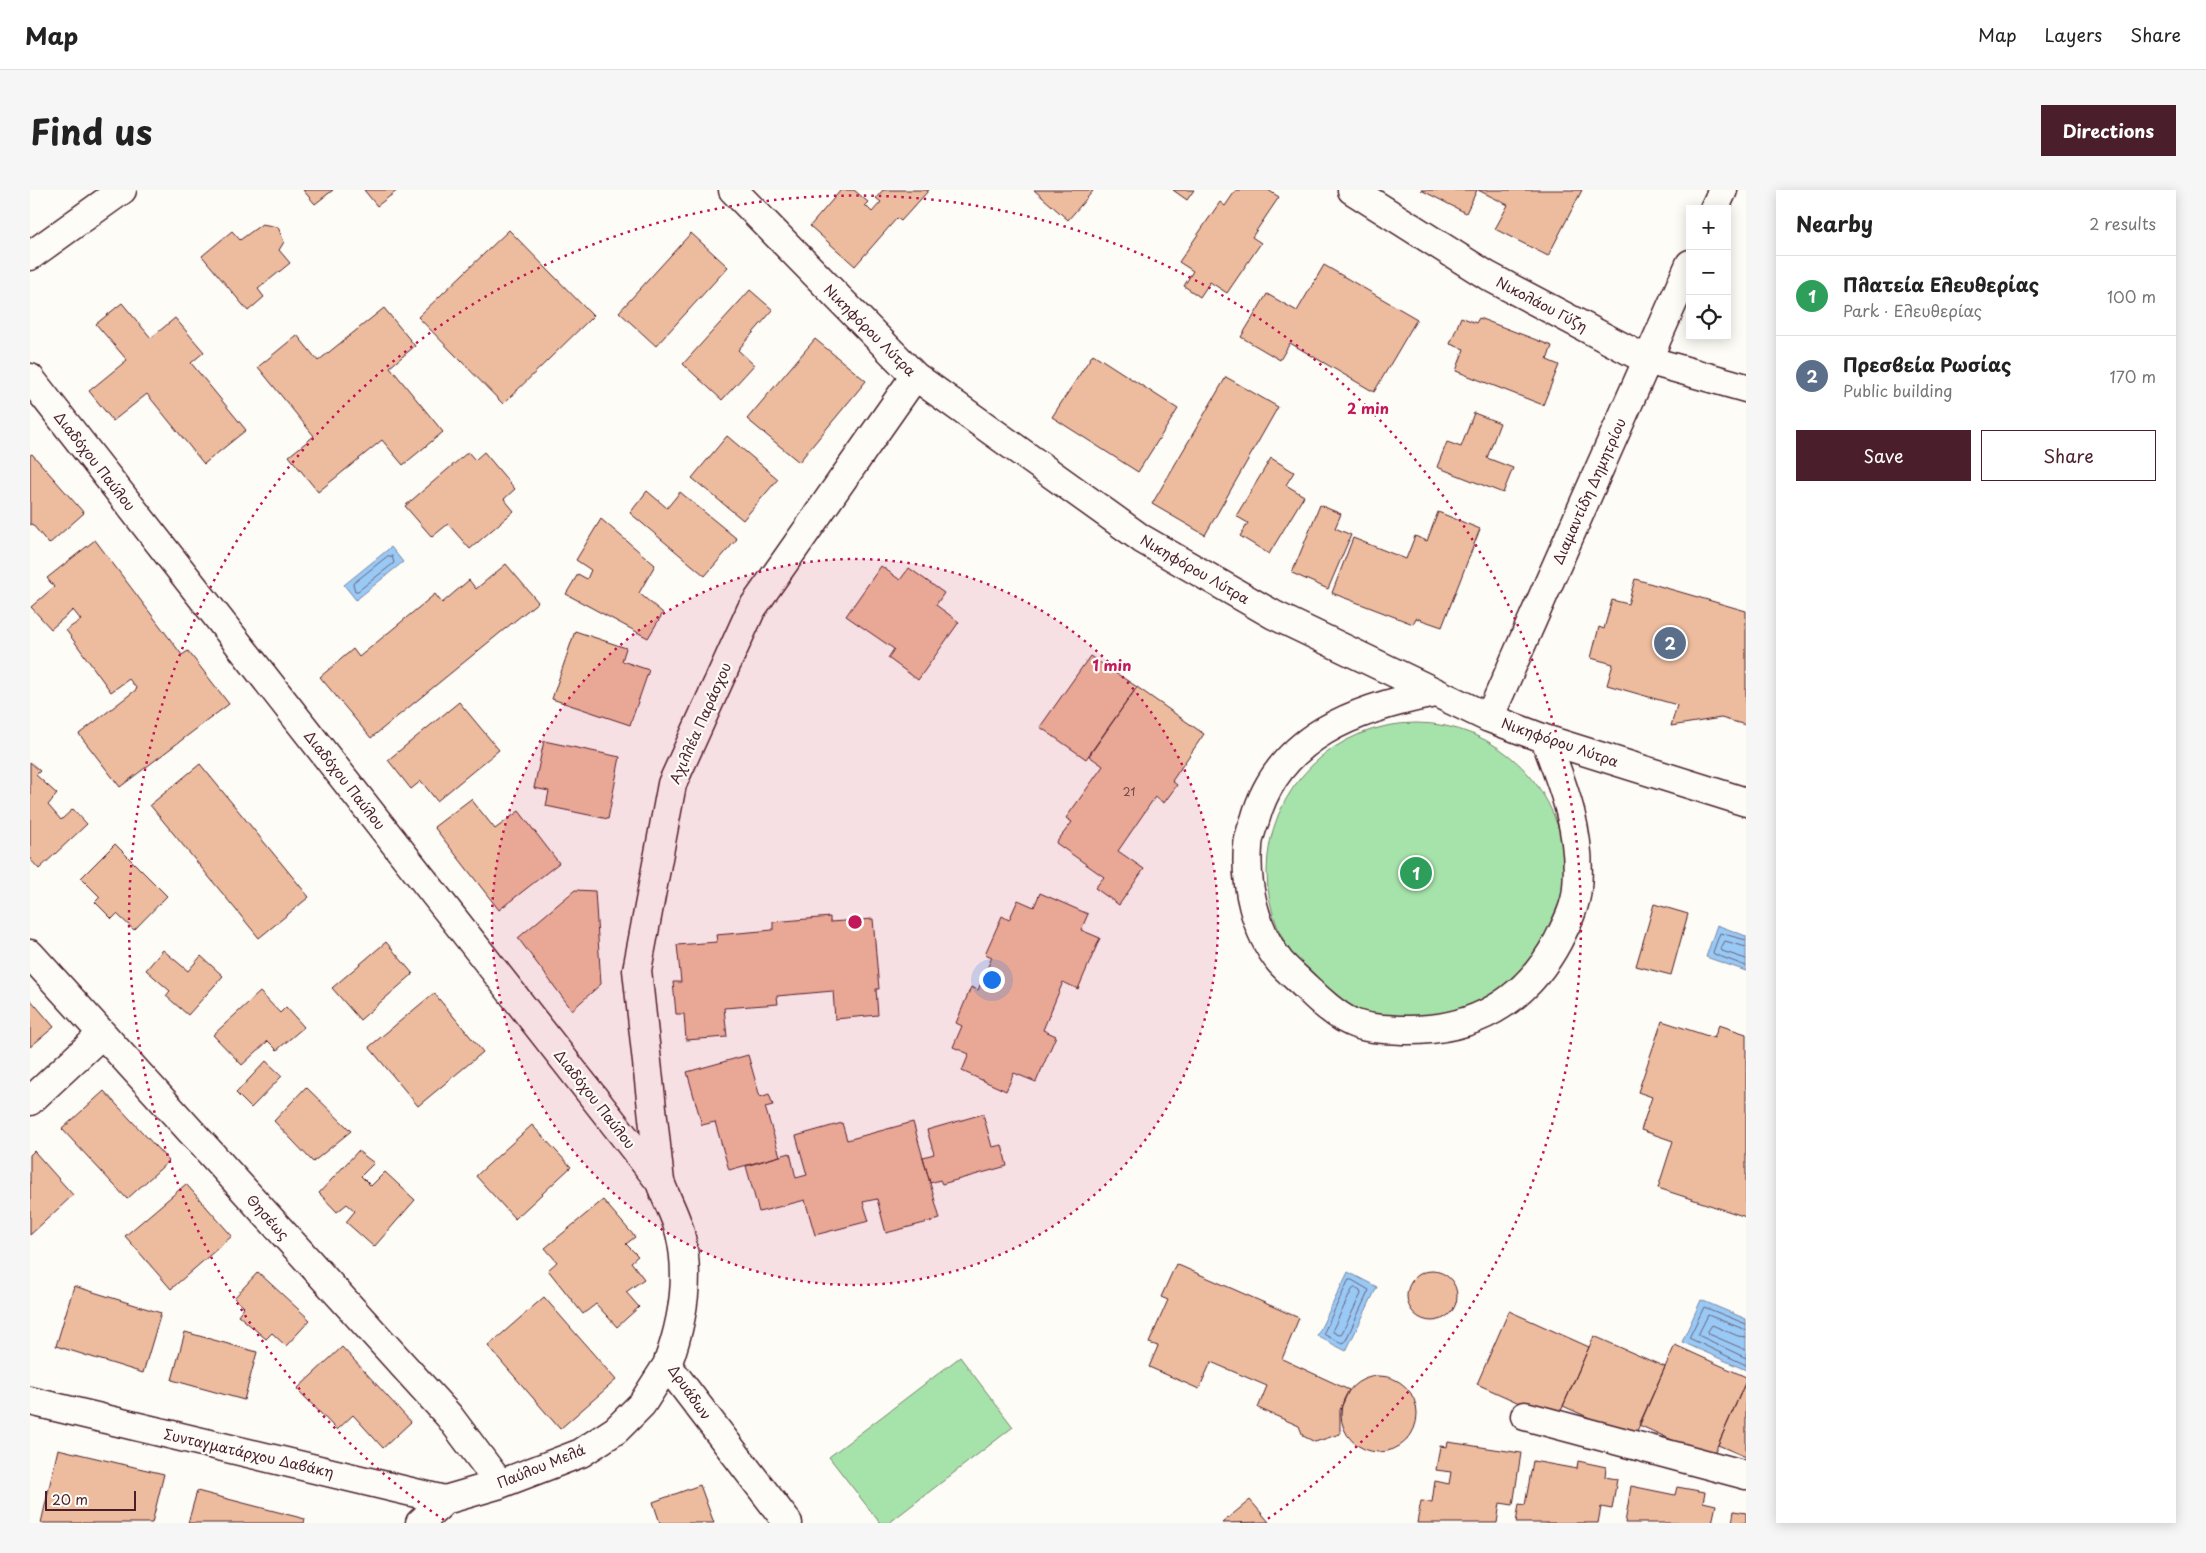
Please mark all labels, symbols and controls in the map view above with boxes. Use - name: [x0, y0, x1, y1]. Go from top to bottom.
- text: Map: [25, 17, 78, 53]
- text: Map: [1978, 21, 2017, 48]
- text: Layers: [2045, 21, 2102, 48]
- text: Share: [2130, 21, 2181, 48]
- text: Find us: [30, 104, 152, 157]
- button: Directions: [2041, 105, 2176, 156]
- map controls: [1686, 205, 1731, 340]
- button: +: [1686, 205, 1731, 250]
- text: Nearby: [1796, 207, 1873, 239]
- text: 2 results: [2089, 211, 2156, 235]
- button: −: [1686, 250, 1731, 295]
- text: Πλατεία Ελευθερίας: [1843, 270, 2039, 298]
- street label: Νικολάου Γύζη: [1493, 271, 1591, 337]
- street label: Νικηφόρου Λύτρα: [819, 279, 921, 381]
- text: 1: [1808, 284, 1816, 308]
- text: 100 m: [2107, 284, 2156, 308]
- button: locate: [1686, 295, 1731, 340]
- text: Park · Ελευθερίας: [1843, 298, 1982, 322]
- text: Πρεσβεία Ρωσίας: [1843, 350, 2011, 378]
- text: 2: [1806, 364, 1818, 388]
- text: 170 m: [2110, 364, 2156, 388]
- text: Public building: [1843, 378, 1953, 402]
- text: 2 min: [1347, 396, 1389, 419]
- street label: Διαδόχου Παύλου: [49, 407, 141, 515]
- street label: Διαμαντίδη Δημητρίου: [1547, 414, 1631, 568]
- button: Save: [1796, 430, 1971, 481]
- button: Share: [1981, 430, 2156, 481]
- street label: Νικηφόρου Λύτρα: [1137, 529, 1253, 609]
- pin: 2: [1654, 624, 1686, 662]
- text: 1 min: [1093, 653, 1131, 676]
- street label: Αχιλλέα Παράσχου: [664, 659, 736, 787]
- street label: Νικηφόρου Λύτρα: [1498, 712, 1622, 772]
- street label: Διαδόχου Παύλου: [299, 726, 391, 834]
- house number: 21: [1123, 783, 1135, 800]
- pin: 1: [1400, 854, 1432, 892]
- centre of rings: [846, 913, 864, 931]
- your location: [979, 967, 1005, 993]
- street label: Διαδόχου Παύλου: [549, 1045, 641, 1153]
- street label: Θησέως: [242, 1190, 294, 1244]
- street label: Δρυάδων: [663, 1360, 717, 1424]
- street label: Συνταγματάρχου Δαβάκη: [162, 1423, 336, 1483]
- street label: Παύλου Μελά: [494, 1439, 588, 1493]
- scale bar: [45, 1488, 136, 1511]
- text: 20 m: [52, 1489, 88, 1510]

